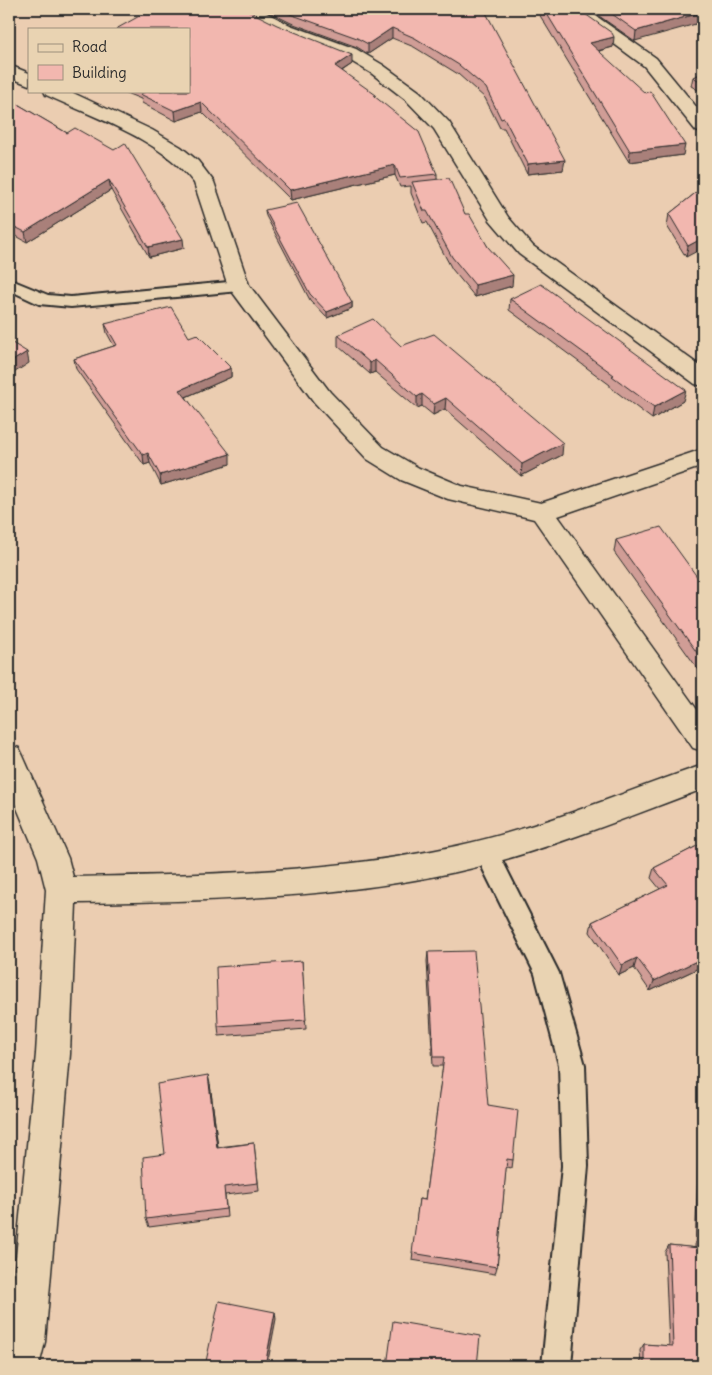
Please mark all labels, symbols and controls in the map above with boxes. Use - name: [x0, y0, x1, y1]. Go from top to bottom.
- legend: [28, 28, 190, 92]
- text: Road: [72, 37, 107, 56]
- text: Building: [72, 63, 127, 82]

